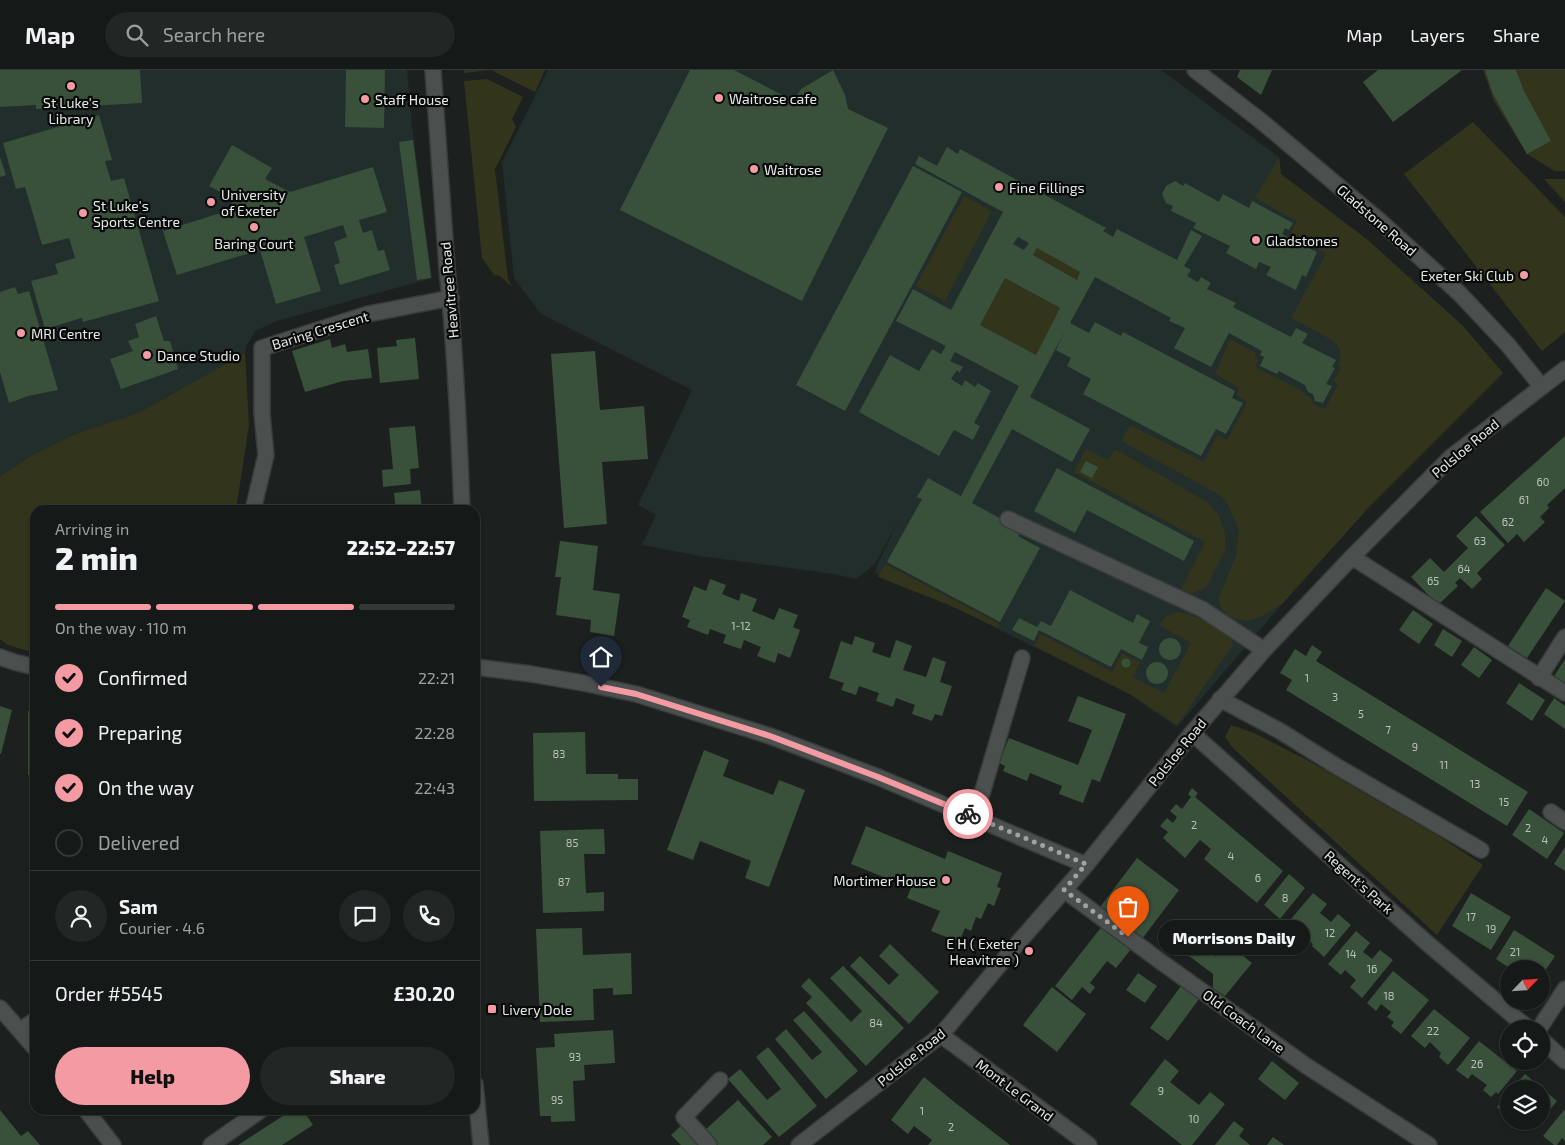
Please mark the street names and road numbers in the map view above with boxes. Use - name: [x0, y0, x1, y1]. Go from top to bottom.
- street label: Gladstone Road: [1334, 181, 1420, 259]
- street label: Heavitree Road: [436, 241, 462, 339]
- street label: Baring Crescent: [270, 307, 370, 353]
- street label: Polsloe Road: [1428, 415, 1502, 481]
- street label: Polsloe Road: [1144, 715, 1210, 789]
- street label: Regent's Park: [1321, 847, 1397, 917]
- street label: Old Coach Lane: [1200, 986, 1288, 1056]
- street label: Polsloe Road: [874, 1024, 948, 1090]
- street label: Mont Le Grand: [973, 1055, 1057, 1125]

